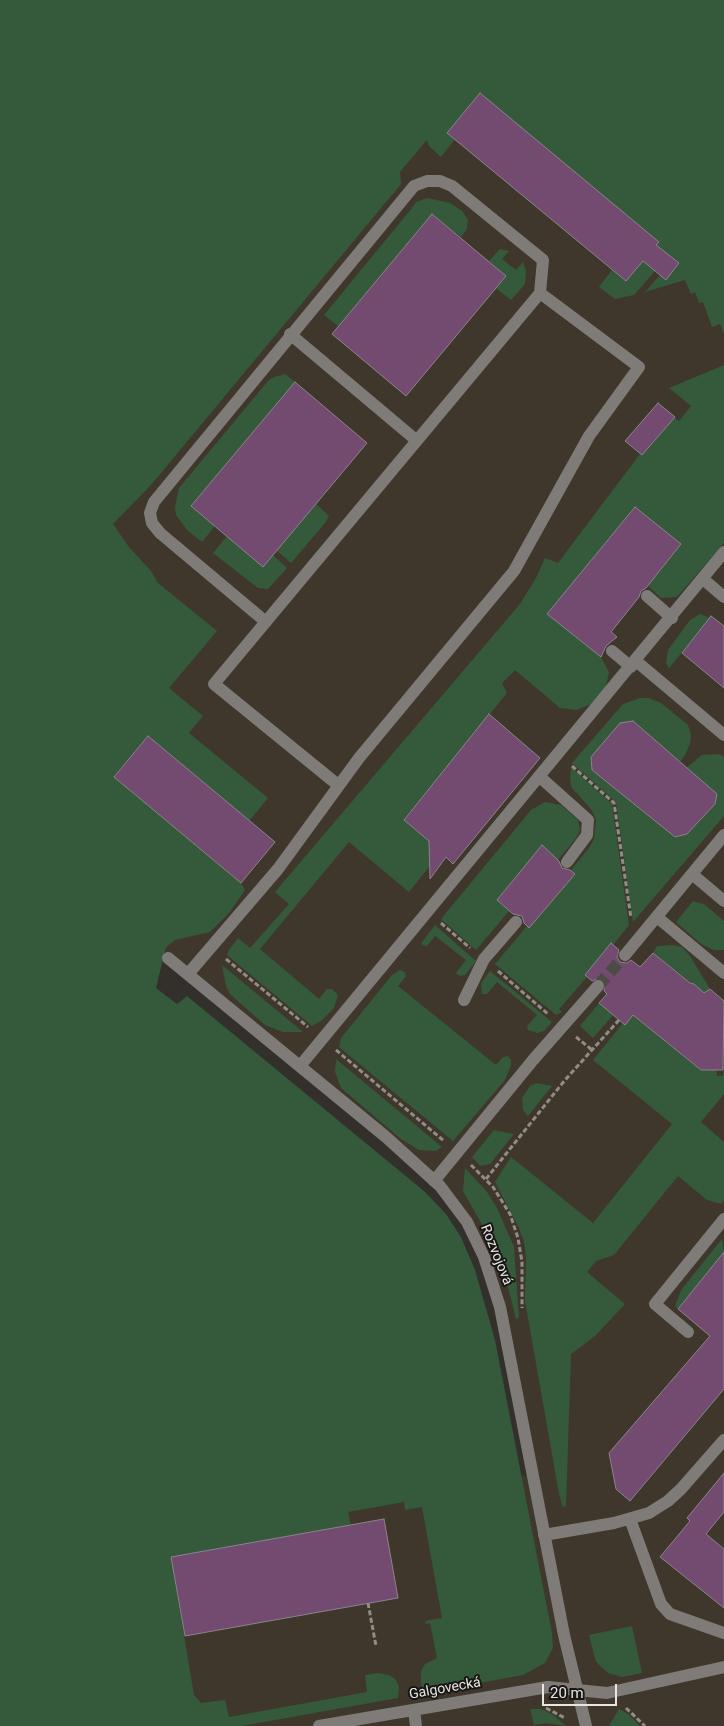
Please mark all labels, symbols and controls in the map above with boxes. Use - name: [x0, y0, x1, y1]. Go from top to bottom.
- street label: Rozvojová: [476, 1222, 516, 1288]
- street label: Galgovecká: [408, 1674, 482, 1704]
- scale bar: [544, 1674, 619, 1706]
- text: 20 m: [550, 1684, 584, 1702]

